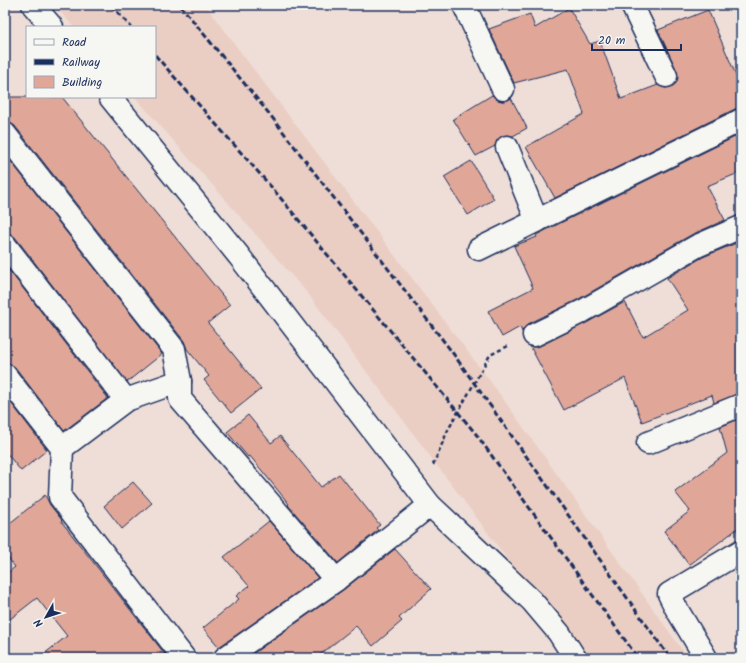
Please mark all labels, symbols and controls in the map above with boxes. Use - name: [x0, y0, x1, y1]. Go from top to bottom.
- legend: [26, 26, 156, 98]
- scale bar: [592, 26, 681, 52]
- text: 20 m: [598, 31, 626, 50]
- text: Road: [62, 33, 87, 52]
- text: Railway: [62, 53, 100, 72]
- text: Building: [62, 73, 102, 92]
- north arrow: [26, 597, 66, 637]
- text: N: [30, 614, 48, 631]

